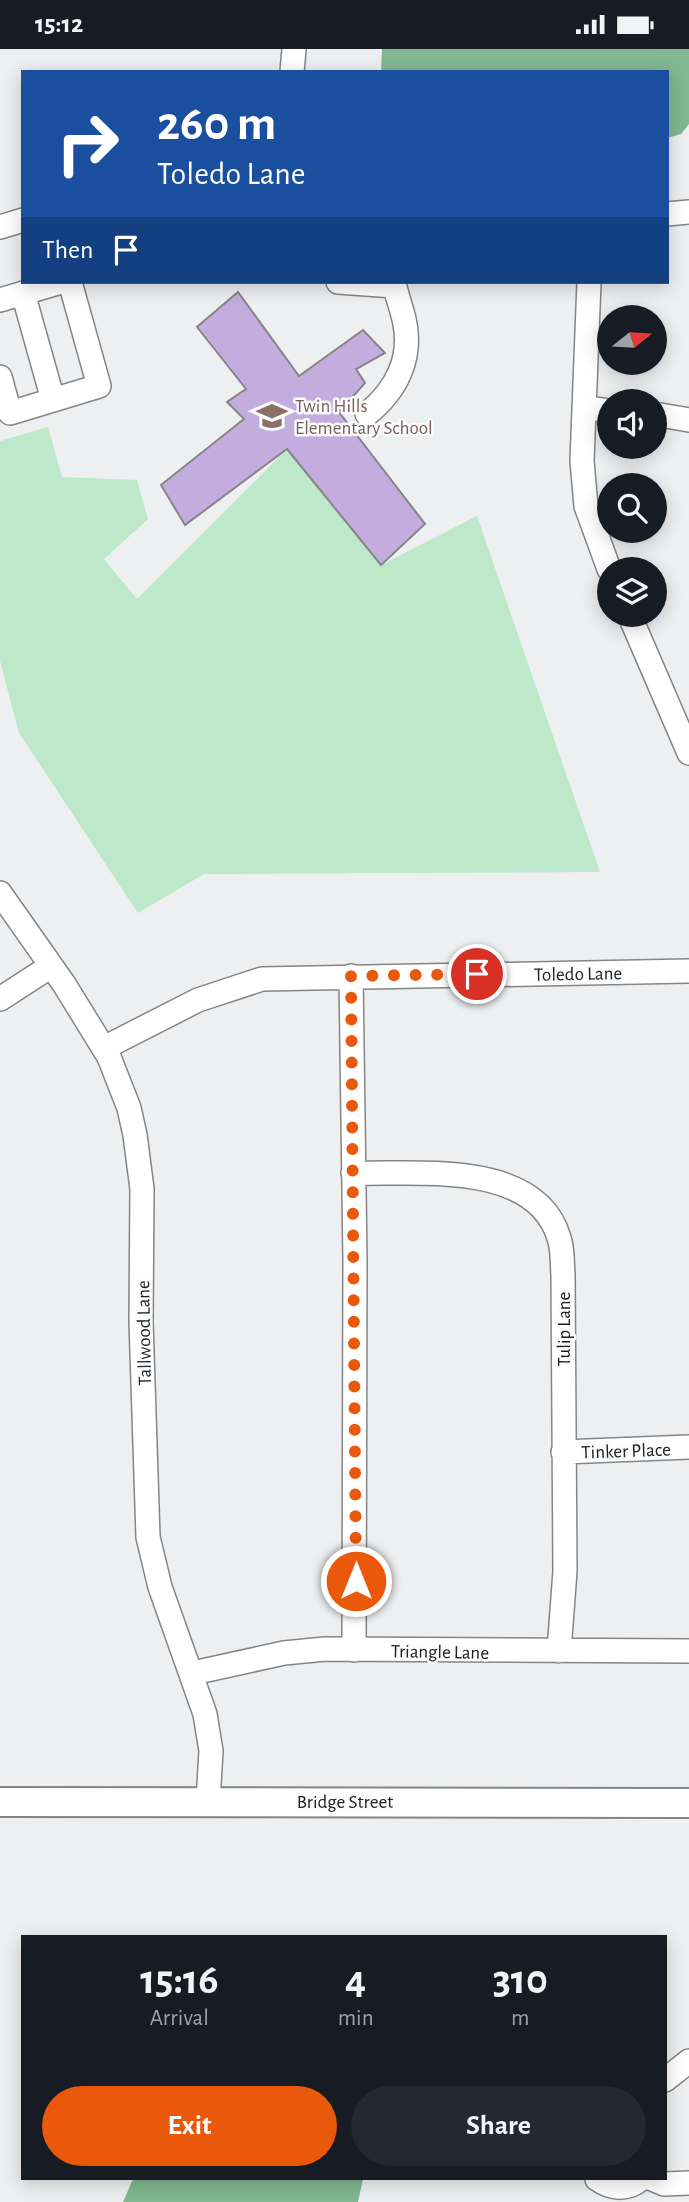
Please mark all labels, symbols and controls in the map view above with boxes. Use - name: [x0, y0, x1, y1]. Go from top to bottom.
- text: 15:12: [35, 11, 83, 37]
- icon: right: [42, 98, 133, 189]
- text: 260 m: [157, 100, 276, 149]
- text: Toledo Lane: [157, 158, 306, 190]
- icon: arrive: [107, 231, 145, 269]
- text: Then: [42, 237, 93, 263]
- north arrow: [597, 305, 667, 375]
- map controls: [597, 305, 667, 627]
- button: sound: [597, 389, 667, 459]
- place label: Twin Hills Elementary School: [295, 397, 433, 438]
- school or university icon: Twin Hills Elementary School: [255, 399, 289, 433]
- button: search: [597, 473, 667, 543]
- button: layers: [597, 557, 667, 627]
- pin: [447, 944, 507, 1004]
- icon: arrive: [458, 955, 496, 993]
- street label: Toledo Lane: [534, 964, 622, 985]
- street label: Tallwood Lane: [134, 1280, 155, 1386]
- street label: Tulip Lane: [555, 1292, 574, 1366]
- street label: Tinker Place: [581, 1440, 671, 1463]
- position arrow: [319, 1544, 393, 1618]
- street label: Triangle Lane: [391, 1642, 489, 1663]
- street label: Bridge Street: [297, 1793, 393, 1812]
- text: 15:16: [140, 1959, 218, 2001]
- text: 4: [345, 1959, 366, 2001]
- text: 310: [493, 1959, 548, 2001]
- text: Arrival: [150, 2007, 209, 2030]
- text: min: [338, 2007, 374, 2030]
- text: m: [511, 2007, 529, 2030]
- button: Exit: [42, 2086, 337, 2166]
- button: Share: [351, 2086, 646, 2166]

